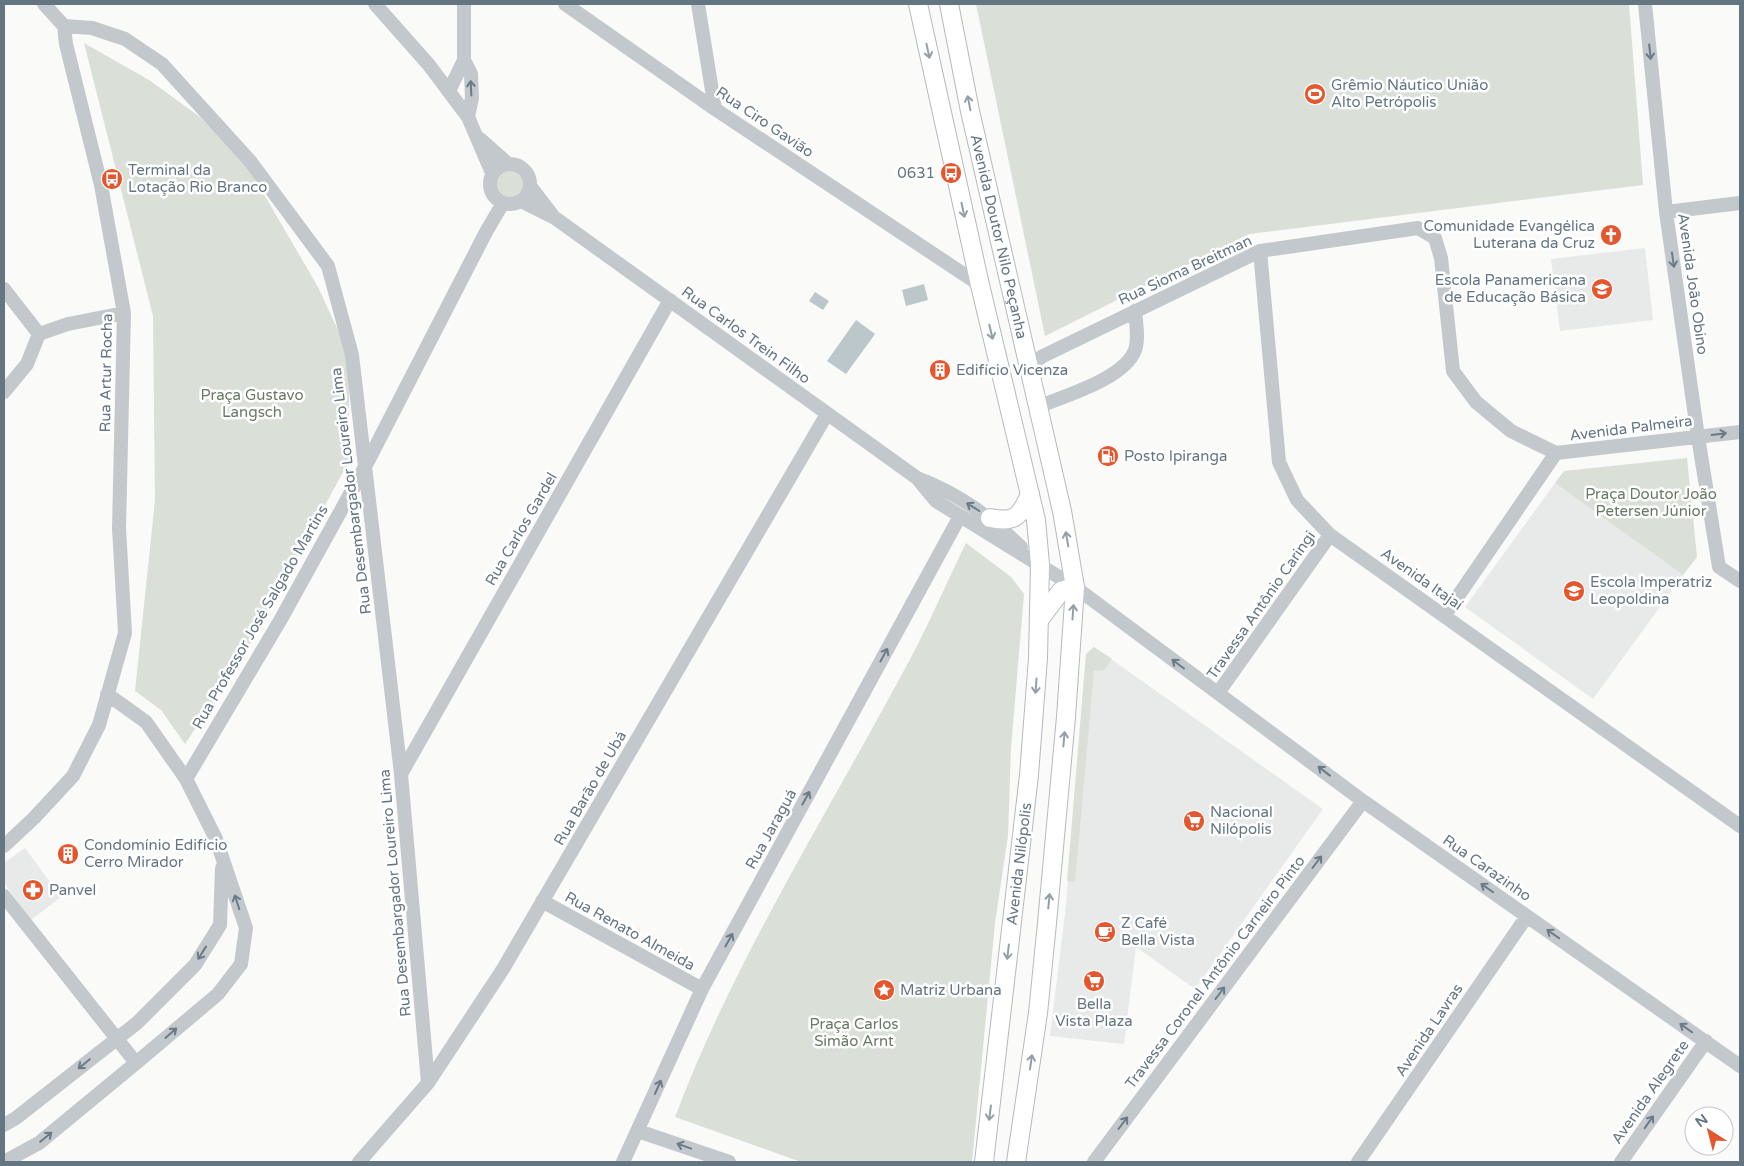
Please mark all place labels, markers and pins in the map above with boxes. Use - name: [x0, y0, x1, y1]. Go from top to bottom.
- place label: Grêmio Náutico União Alto Petrópolis: [1331, 76, 1488, 111]
- sports icon: Grêmio Náutico União Alto Petrópolis: [1303, 82, 1327, 106]
- place label: Terminal da Lotação Rio Branco: [128, 161, 267, 196]
- bus stop icon: 0631: [939, 161, 963, 185]
- place label: 0631: [897, 164, 935, 182]
- bus stop icon: Terminal da Lotação Rio Branco: [100, 167, 124, 191]
- place label: Comunidade Evangélica Luterana da Cruz: [1424, 217, 1595, 252]
- church icon: Comunidade Evangélica Luterana da Cruz: [1599, 223, 1623, 247]
- place label: Escola Panamericana de Educação Básica: [1435, 271, 1586, 306]
- school or university icon: Escola Panamericana de Educação Básica: [1590, 277, 1614, 301]
- building icon: Edifício Vicenza: [928, 358, 952, 382]
- place label: Edifício Vicenza: [956, 361, 1068, 379]
- fuel station icon: Posto Ipiranga: [1096, 444, 1120, 468]
- place label: Posto Ipiranga: [1124, 447, 1227, 465]
- place label: Escola Imperatriz Leopoldina: [1590, 573, 1712, 608]
- school or university icon: Escola Imperatriz Leopoldina: [1562, 579, 1586, 603]
- place label: Nacional Nilópolis: [1210, 803, 1273, 838]
- supermarket icon: Nacional Nilópolis: [1182, 809, 1206, 833]
- place label: Condomínio Edifício Cerro Mirador: [84, 836, 227, 871]
- building icon: Condomínio Edifício Cerro Mirador: [56, 842, 80, 866]
- pharmacy icon: Panvel: [21, 878, 45, 902]
- place label: Panvel: [49, 881, 96, 899]
- place label: Z Café Bella Vista: [1121, 914, 1195, 949]
- cafe icon: Z Café Bella Vista: [1093, 920, 1117, 944]
- supermarket icon: Bella Vista Plaza: [1082, 969, 1106, 993]
- place icon: Matriz Urbana: [872, 978, 896, 1002]
- place label: Matriz Urbana: [900, 981, 1002, 999]
- place label: Bella Vista Plaza: [1055, 995, 1133, 1030]

